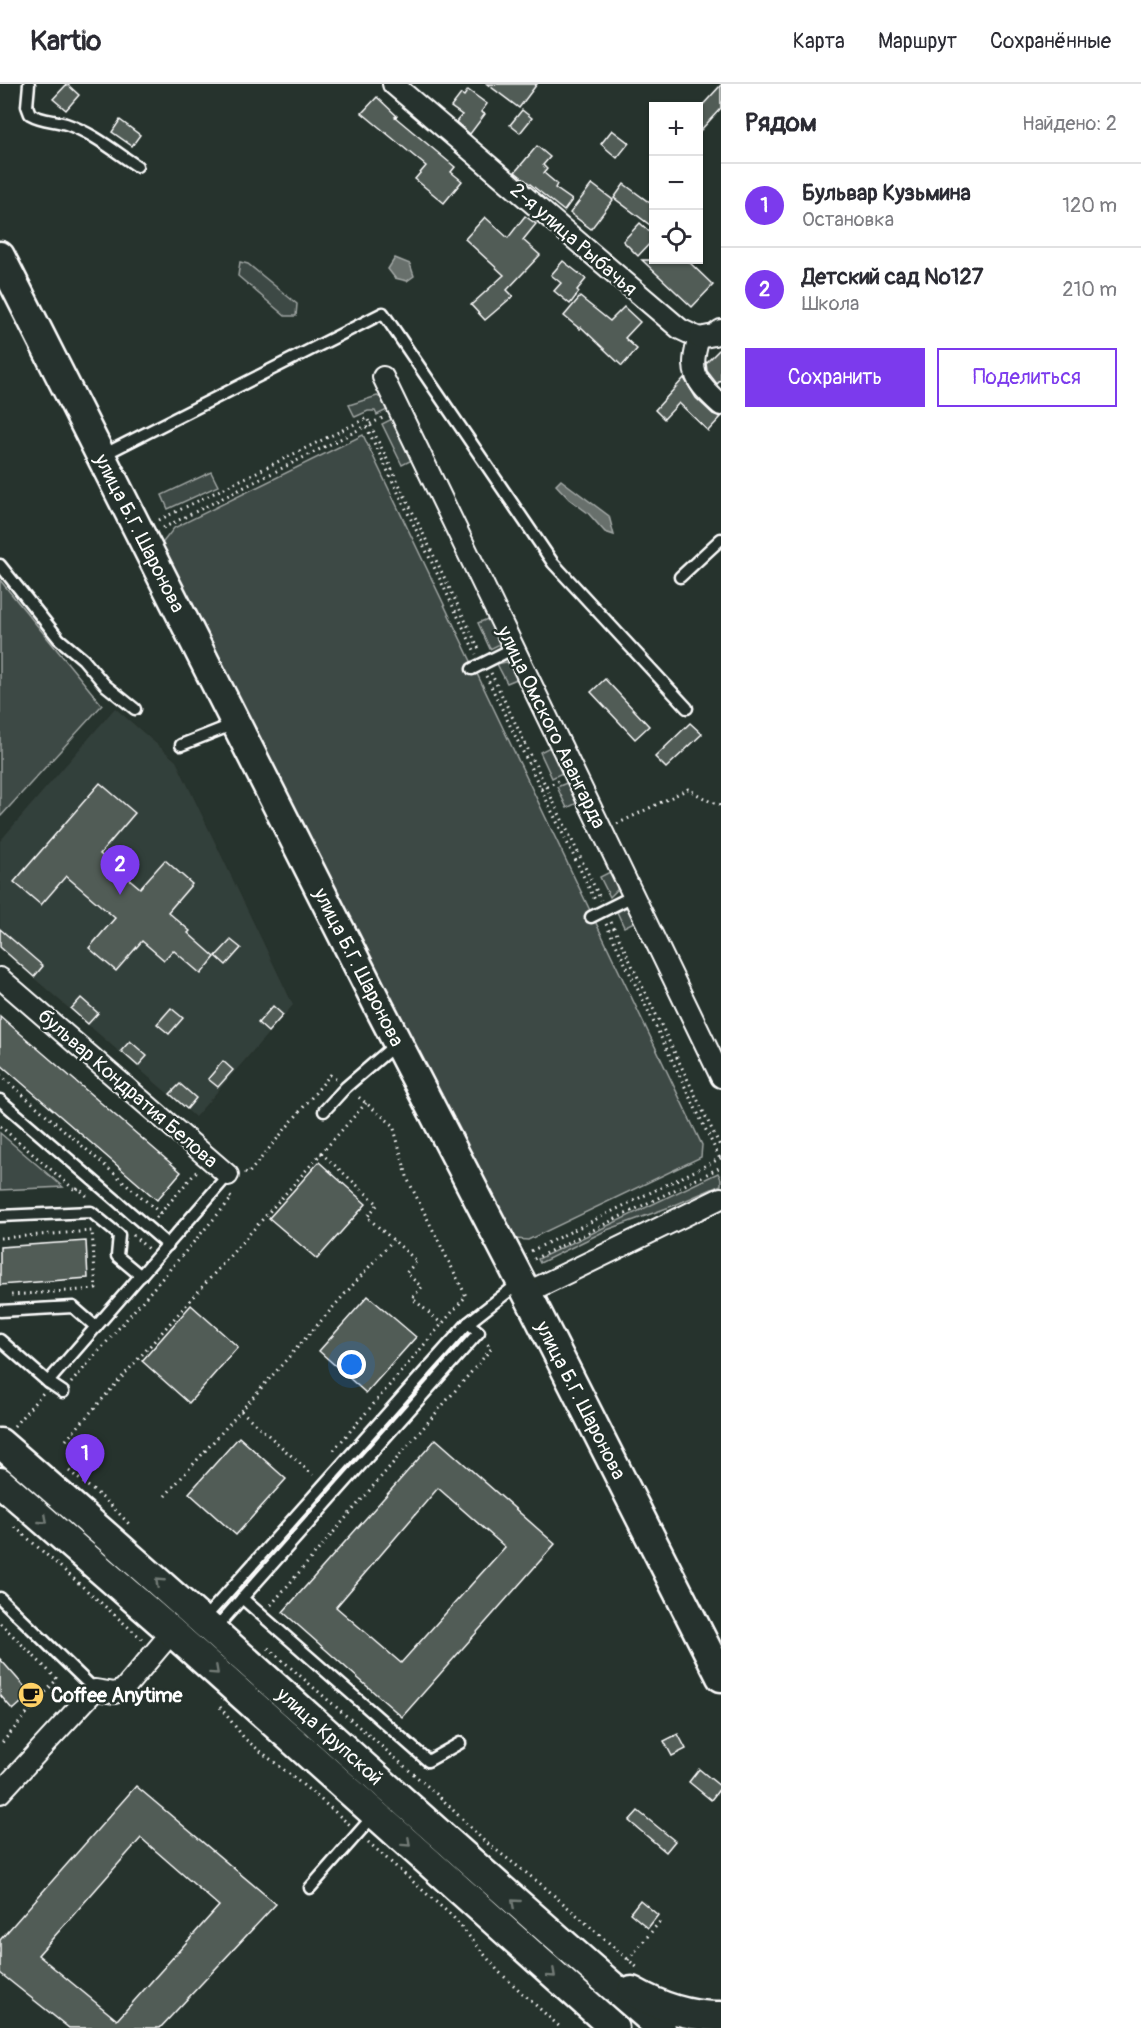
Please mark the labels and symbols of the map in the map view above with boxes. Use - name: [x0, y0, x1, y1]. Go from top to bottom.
- street label: 2-я улица Рыбачья: [505, 177, 642, 301]
- street label: улица Б.Г. Шаронова: [88, 449, 190, 617]
- street label: улица Омского Авангарда: [491, 621, 611, 833]
- pin: 2: [100, 846, 140, 895]
- street label: улица Б.Г. Шаронова: [307, 883, 409, 1051]
- street label: бульвар Кондратия Белова: [32, 1003, 223, 1173]
- street label: улица Б.Г. Шаронова: [529, 1316, 631, 1484]
- your location: [337, 1350, 366, 1379]
- pin: 1: [66, 1434, 104, 1484]
- one-way arrow: [37, 1513, 48, 1524]
- one-way arrow: [155, 1578, 166, 1589]
- one-way arrow: [209, 1664, 219, 1675]
- cafe icon: Coffee Anytime: [16, 1680, 46, 1710]
- street label: улица Крупской: [271, 1681, 388, 1791]
- place label: Coffee Anytime: [51, 1683, 184, 1708]
- one-way arrow: [401, 1836, 411, 1847]
- one-way arrow: [512, 1899, 522, 1910]
- one-way arrow: [546, 1967, 556, 1978]

